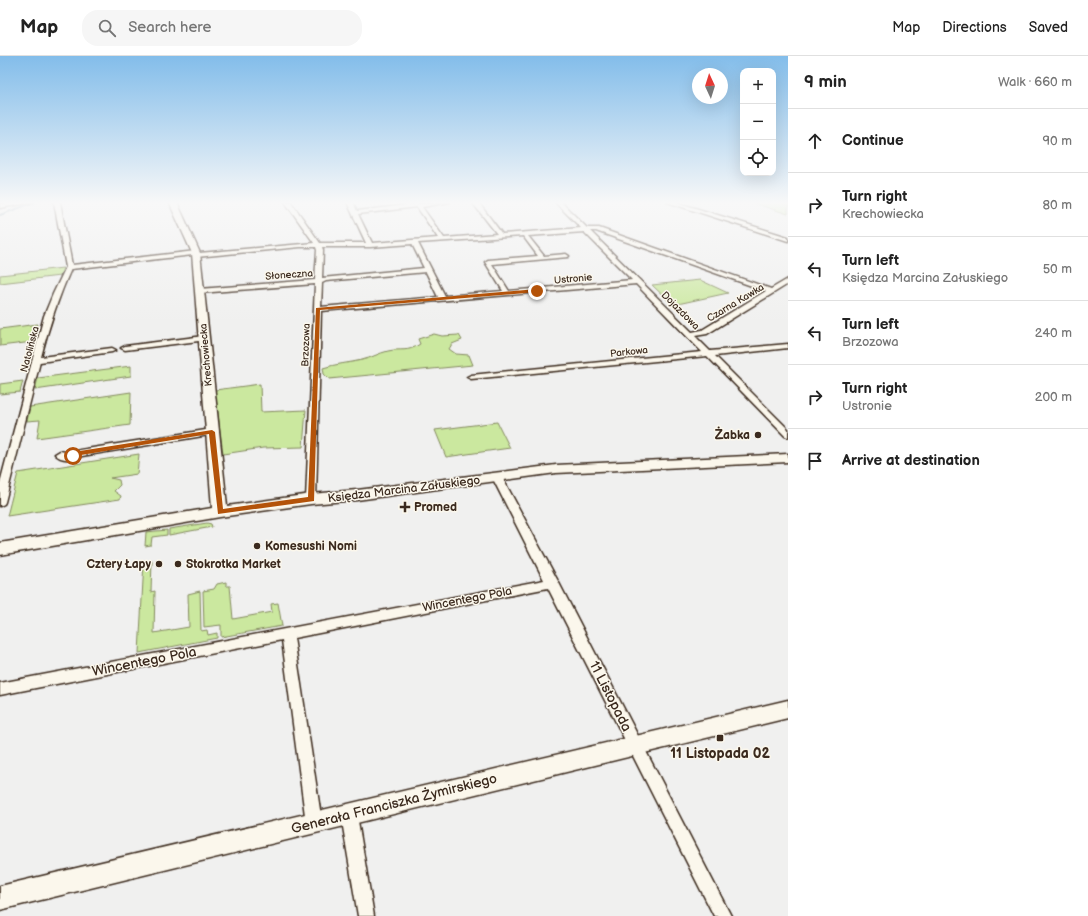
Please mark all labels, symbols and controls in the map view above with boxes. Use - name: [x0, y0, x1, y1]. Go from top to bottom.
- search box: [82, 10, 362, 46]
- text: Map: [20, 16, 58, 39]
- icon: search: [96, 17, 118, 39]
- text: Search here: [128, 18, 211, 37]
- text: Map: [892, 19, 920, 36]
- text: Directions: [942, 19, 1007, 36]
- text: Saved: [1029, 19, 1068, 36]
- north arrow: [692, 68, 728, 104]
- map controls: [740, 68, 776, 176]
- button: +: [740, 68, 776, 104]
- text: 9 min: [804, 72, 847, 92]
- text: Walk · 660 m: [998, 74, 1072, 90]
- button: −: [740, 104, 776, 140]
- icon: ahead: [804, 130, 826, 152]
- text: Continue: [842, 131, 904, 150]
- text: 90 m: [1043, 133, 1072, 149]
- button: locate: [740, 140, 776, 176]
- text: Turn right: [842, 187, 907, 206]
- icon: right: [804, 194, 826, 216]
- text: 80 m: [1043, 197, 1072, 213]
- text: Krechowiecka: [842, 206, 924, 222]
- text: Turn left: [842, 251, 899, 270]
- icon: left: [804, 258, 826, 280]
- text: 50 m: [1043, 261, 1072, 277]
- street label: Słoneczna: [265, 267, 314, 283]
- text: Księdza Marcina Załuskiego: [842, 270, 1008, 286]
- street label: Ustronie: [553, 271, 593, 287]
- street label: Czarna Kawka: [705, 281, 766, 325]
- route end: [528, 282, 546, 300]
- street label: Dojazdowa: [659, 289, 702, 333]
- text: Turn left: [842, 315, 899, 334]
- icon: left: [804, 322, 826, 344]
- street label: Krechowiecka: [197, 323, 215, 387]
- street label: Brzozowa: [299, 323, 313, 367]
- street label: Natolińska: [18, 325, 42, 373]
- text: 240 m: [1035, 325, 1072, 341]
- text: Brzozowa: [842, 334, 899, 350]
- street label: Parkowa: [610, 344, 649, 360]
- text: Turn right: [842, 379, 907, 398]
- icon: right: [804, 386, 826, 408]
- text: 200 m: [1035, 389, 1072, 405]
- text: Ustronie: [842, 398, 892, 414]
- place label: Żabka: [715, 426, 750, 443]
- marker: Żabka: [753, 430, 763, 440]
- route start: [64, 447, 82, 465]
- icon: arrive: [804, 450, 826, 472]
- text: Arrive at destination: [842, 451, 980, 470]
- street label: Księdza Marcina Załuskiego: [327, 473, 481, 506]
- place label: Promed: [414, 500, 457, 515]
- marker: Promed: [399, 501, 411, 513]
- place label: Komesushi Nomi: [265, 539, 357, 554]
- marker: Komesushi Nomi: [252, 541, 262, 551]
- place label: Cztery Łapy: [86, 557, 151, 572]
- place label: Stokrotka Market: [186, 557, 281, 572]
- marker: Cztery Łapy: [154, 559, 164, 569]
- marker: Stokrotka Market: [173, 559, 183, 569]
- street label: Wincentego Pola: [421, 583, 513, 616]
- street label: Wincentego Pola: [90, 643, 198, 680]
- street label: 11 Listopada: [586, 658, 636, 734]
- marker: 11 Listopada 02: [715, 733, 725, 743]
- place label: 11 Listopada 02: [670, 745, 770, 762]
- street label: Generała Franciszka Żymirskiego: [289, 769, 499, 837]

